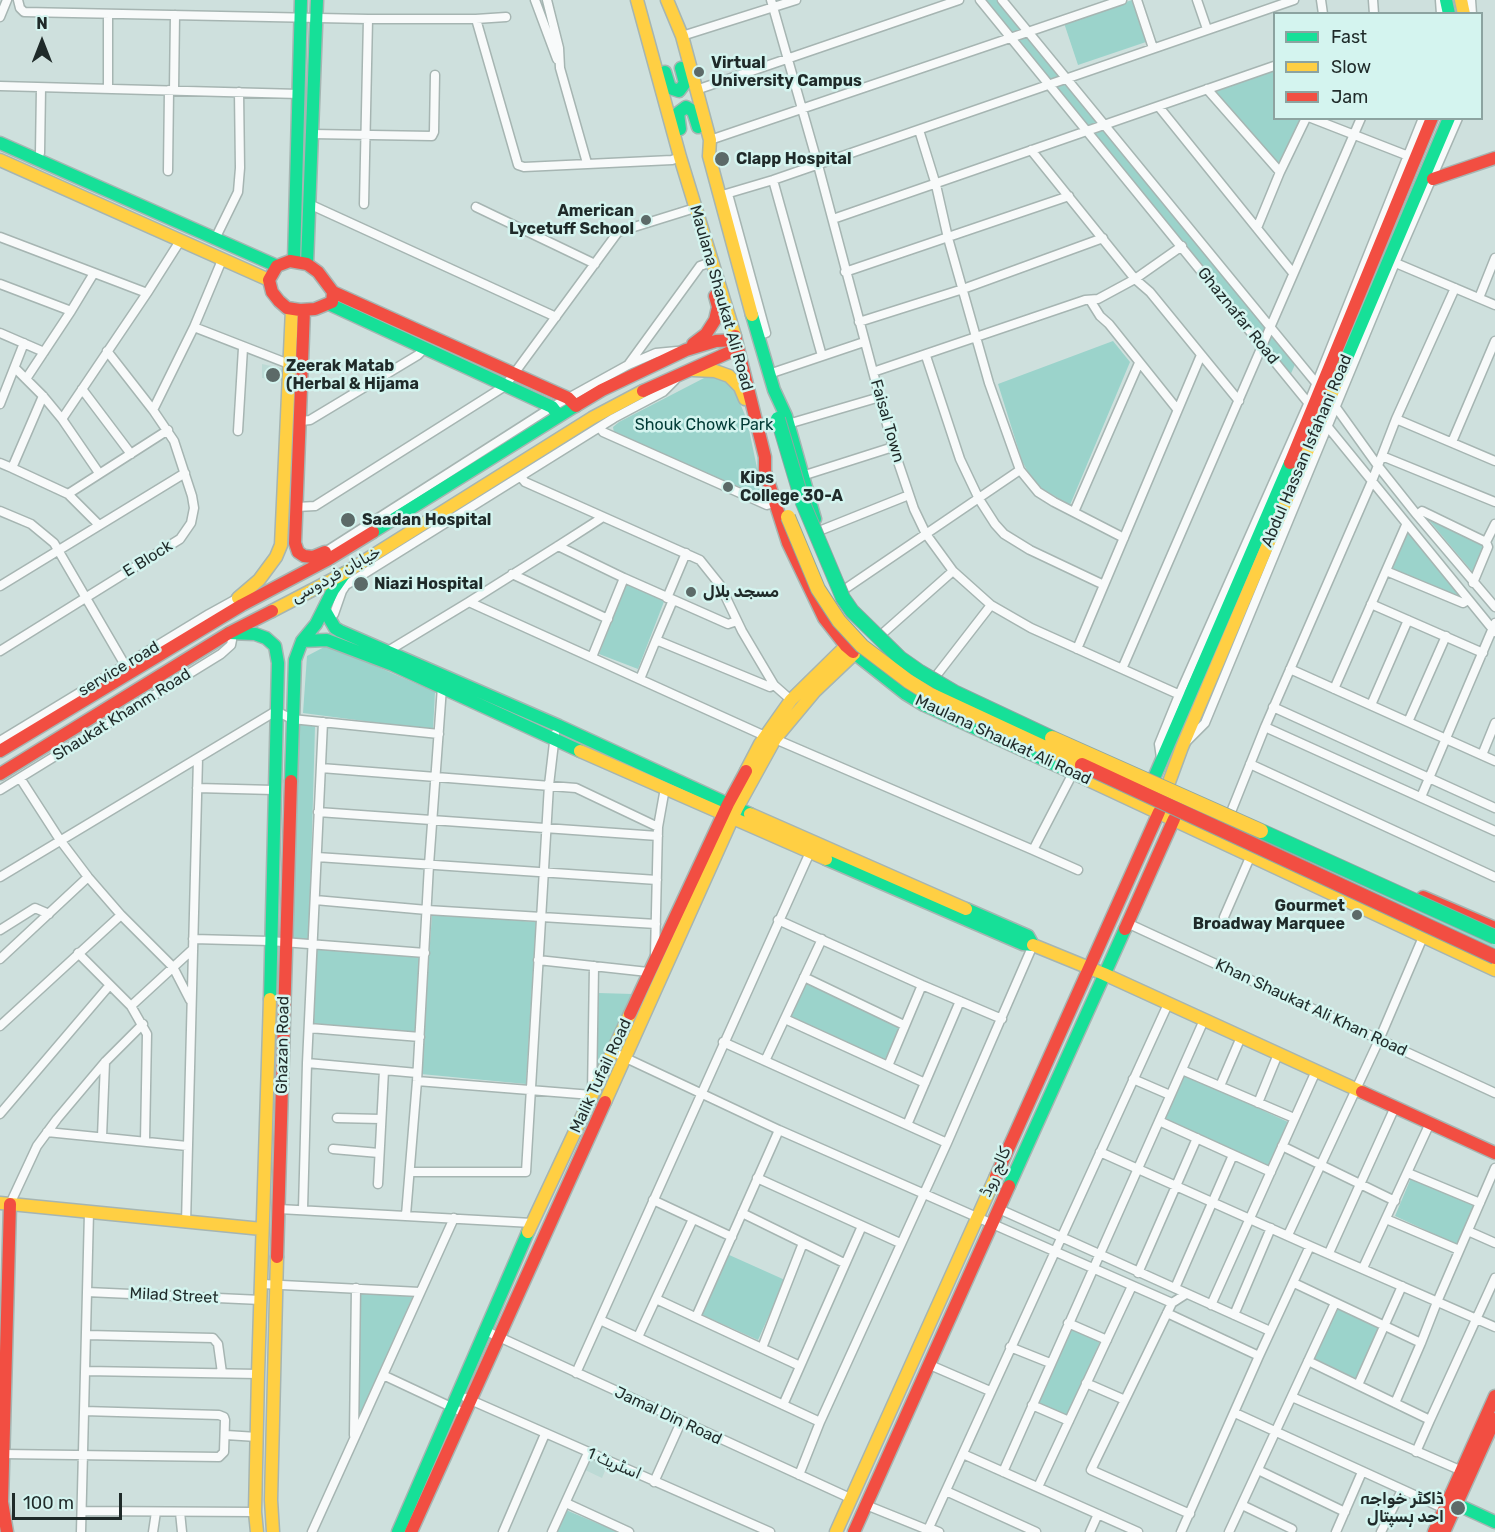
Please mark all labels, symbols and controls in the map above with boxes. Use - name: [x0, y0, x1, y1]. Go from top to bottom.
- north arrow: [12, 12, 72, 72]
- legend: [1273, 12, 1483, 120]
- text: N: [36, 14, 48, 33]
- text: Fast: [1331, 26, 1367, 48]
- place label: Virtual University Campus: [711, 53, 862, 91]
- text: Slow: [1331, 56, 1371, 78]
- marker: Virtual University Campus: [692, 65, 706, 79]
- text: Jam: [1331, 86, 1368, 108]
- place label: Clapp Hospital: [736, 149, 852, 169]
- marker: Clapp Hospital: [713, 150, 731, 168]
- place label: American Lycetuff School: [509, 201, 634, 239]
- street label: Maulana Shaukat Ali Road: [685, 203, 757, 393]
- marker: American Lycetuff School: [639, 213, 653, 227]
- street label: Ghaznafar Road: [1193, 264, 1283, 368]
- street label: Abdul Hassan Isfahani Road: [1258, 352, 1356, 550]
- place label: Zeerak Matab (Herbal & Hijama: [286, 356, 419, 394]
- marker: Zeerak Matab (Herbal & Hijama: [264, 366, 282, 384]
- street label: Faisal Town: [866, 377, 908, 465]
- park label: Shouk Chowk Park: [635, 415, 773, 435]
- place label: Kips College 30-A: [740, 468, 843, 506]
- marker: Kips College 30-A: [721, 480, 735, 494]
- place label: Saadan Hospital: [362, 510, 491, 530]
- marker: Saadan Hospital: [339, 511, 357, 529]
- street label: E Block: [120, 536, 176, 582]
- street label: خیابان فردوسی: [288, 542, 384, 608]
- place label: Niazi Hospital: [374, 574, 483, 594]
- marker: Niazi Hospital: [352, 575, 370, 593]
- place label: مسجد بلال: [703, 582, 779, 602]
- marker: مسجد بلال: [684, 585, 698, 599]
- street label: service road: [75, 637, 163, 701]
- street label: Shaukat Khanm Road: [49, 665, 195, 765]
- street label: Maulana Shaukat Ali Road: [912, 691, 1094, 789]
- place label: Gourmet Broadway Marquee: [1193, 896, 1345, 934]
- marker: Gourmet Broadway Marquee: [1350, 908, 1364, 922]
- street label: Khan Shaukat Ali Khan Road: [1212, 955, 1410, 1061]
- street label: Ghazan Road: [273, 996, 293, 1094]
- street label: Malik Tufail Road: [566, 1016, 636, 1136]
- street label: کالج روڈ: [977, 1144, 1015, 1200]
- street label: Milad Street: [129, 1284, 219, 1308]
- street label: Jamal Din Road: [611, 1383, 725, 1449]
- street label: اسٹریٹ 1: [584, 1444, 644, 1484]
- scale bar: [15, 1481, 124, 1519]
- place label: ڈاکٹر خواجہ احد ہسپتال: [1361, 1489, 1444, 1527]
- text: 100 m: [23, 1492, 74, 1514]
- marker: ڈاکٹر خواجہ احد ہسپتال: [1449, 1499, 1467, 1517]

